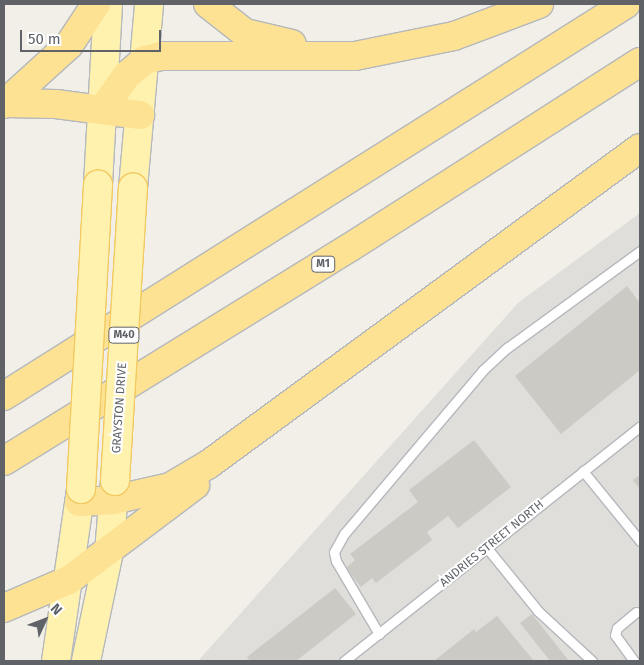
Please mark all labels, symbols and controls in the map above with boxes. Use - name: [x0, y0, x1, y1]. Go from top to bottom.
- scale bar: [22, 20, 164, 52]
- text: 50 m: [28, 30, 61, 48]
- road number: M1: [310, 255, 336, 272]
- road number: M40: [108, 326, 140, 344]
- street label: GRAYSTON DRIVE: [110, 362, 130, 454]
- street label: ANDRIES STREET NORTH: [437, 498, 547, 590]
- north arrow: [20, 595, 70, 645]
- text: N: [47, 600, 66, 619]

